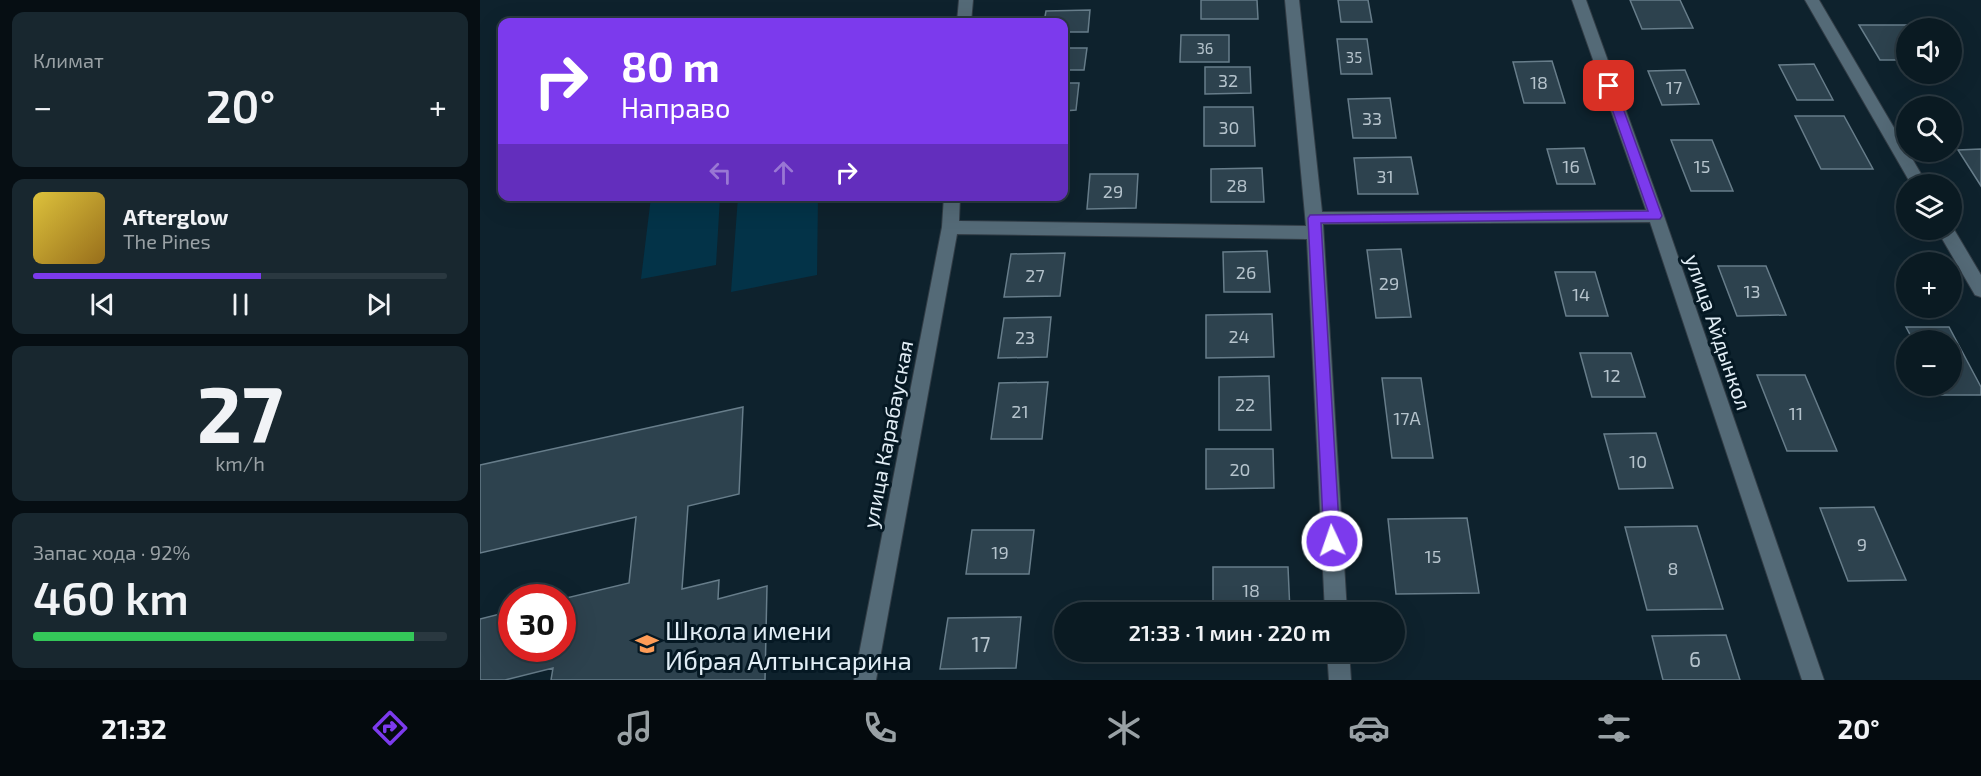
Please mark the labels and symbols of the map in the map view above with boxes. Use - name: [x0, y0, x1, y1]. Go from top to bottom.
- house number: 36: [1197, 39, 1213, 57]
- house number: 35: [1346, 48, 1362, 66]
- pin: [1583, 60, 1634, 111]
- house number: 32: [1218, 69, 1238, 91]
- house number: 18: [1530, 71, 1548, 93]
- house number: 17: [1666, 76, 1682, 98]
- house number: 33: [1362, 107, 1382, 129]
- house number: 30: [1219, 116, 1239, 138]
- house number: 16: [1562, 155, 1580, 177]
- house number: 15: [1694, 155, 1710, 177]
- house number: 31: [1376, 165, 1394, 187]
- house number: 28: [1226, 174, 1248, 196]
- house number: 29: [1103, 180, 1123, 202]
- street label: улица Айдынкол: [1680, 251, 1757, 414]
- house number: 26: [1236, 261, 1256, 283]
- house number: 27: [1025, 264, 1045, 286]
- house number: 29: [1379, 272, 1399, 294]
- house number: 13: [1743, 280, 1761, 302]
- house number: 14: [1572, 283, 1590, 305]
- house number: 24: [1228, 325, 1250, 347]
- house number: 23: [1015, 326, 1035, 348]
- street label: улица Карабауская: [857, 338, 918, 530]
- house number: 12: [1603, 364, 1621, 386]
- house number: 22: [1235, 393, 1255, 415]
- house number: 21: [1011, 400, 1029, 422]
- house number: 11: [1789, 402, 1803, 424]
- house number: 17А: [1393, 407, 1422, 429]
- house number: 10: [1629, 450, 1647, 472]
- house number: 20: [1230, 458, 1250, 480]
- position arrow: [1300, 509, 1364, 573]
- house number: 9: [1857, 533, 1867, 555]
- house number: 19: [991, 541, 1009, 563]
- house number: 15: [1425, 545, 1441, 567]
- house number: 8: [1668, 557, 1678, 579]
- house number: 18: [1242, 579, 1260, 601]
- speed limit sign: 30: [498, 584, 576, 662]
- place label: Школа имени Ибрая Алтынсарина: [665, 614, 912, 675]
- school or university icon: Школа имени Ибрая Алтынсарина: [634, 631, 660, 657]
- house number: 17: [971, 631, 991, 656]
- house number: 6: [1689, 646, 1701, 671]

